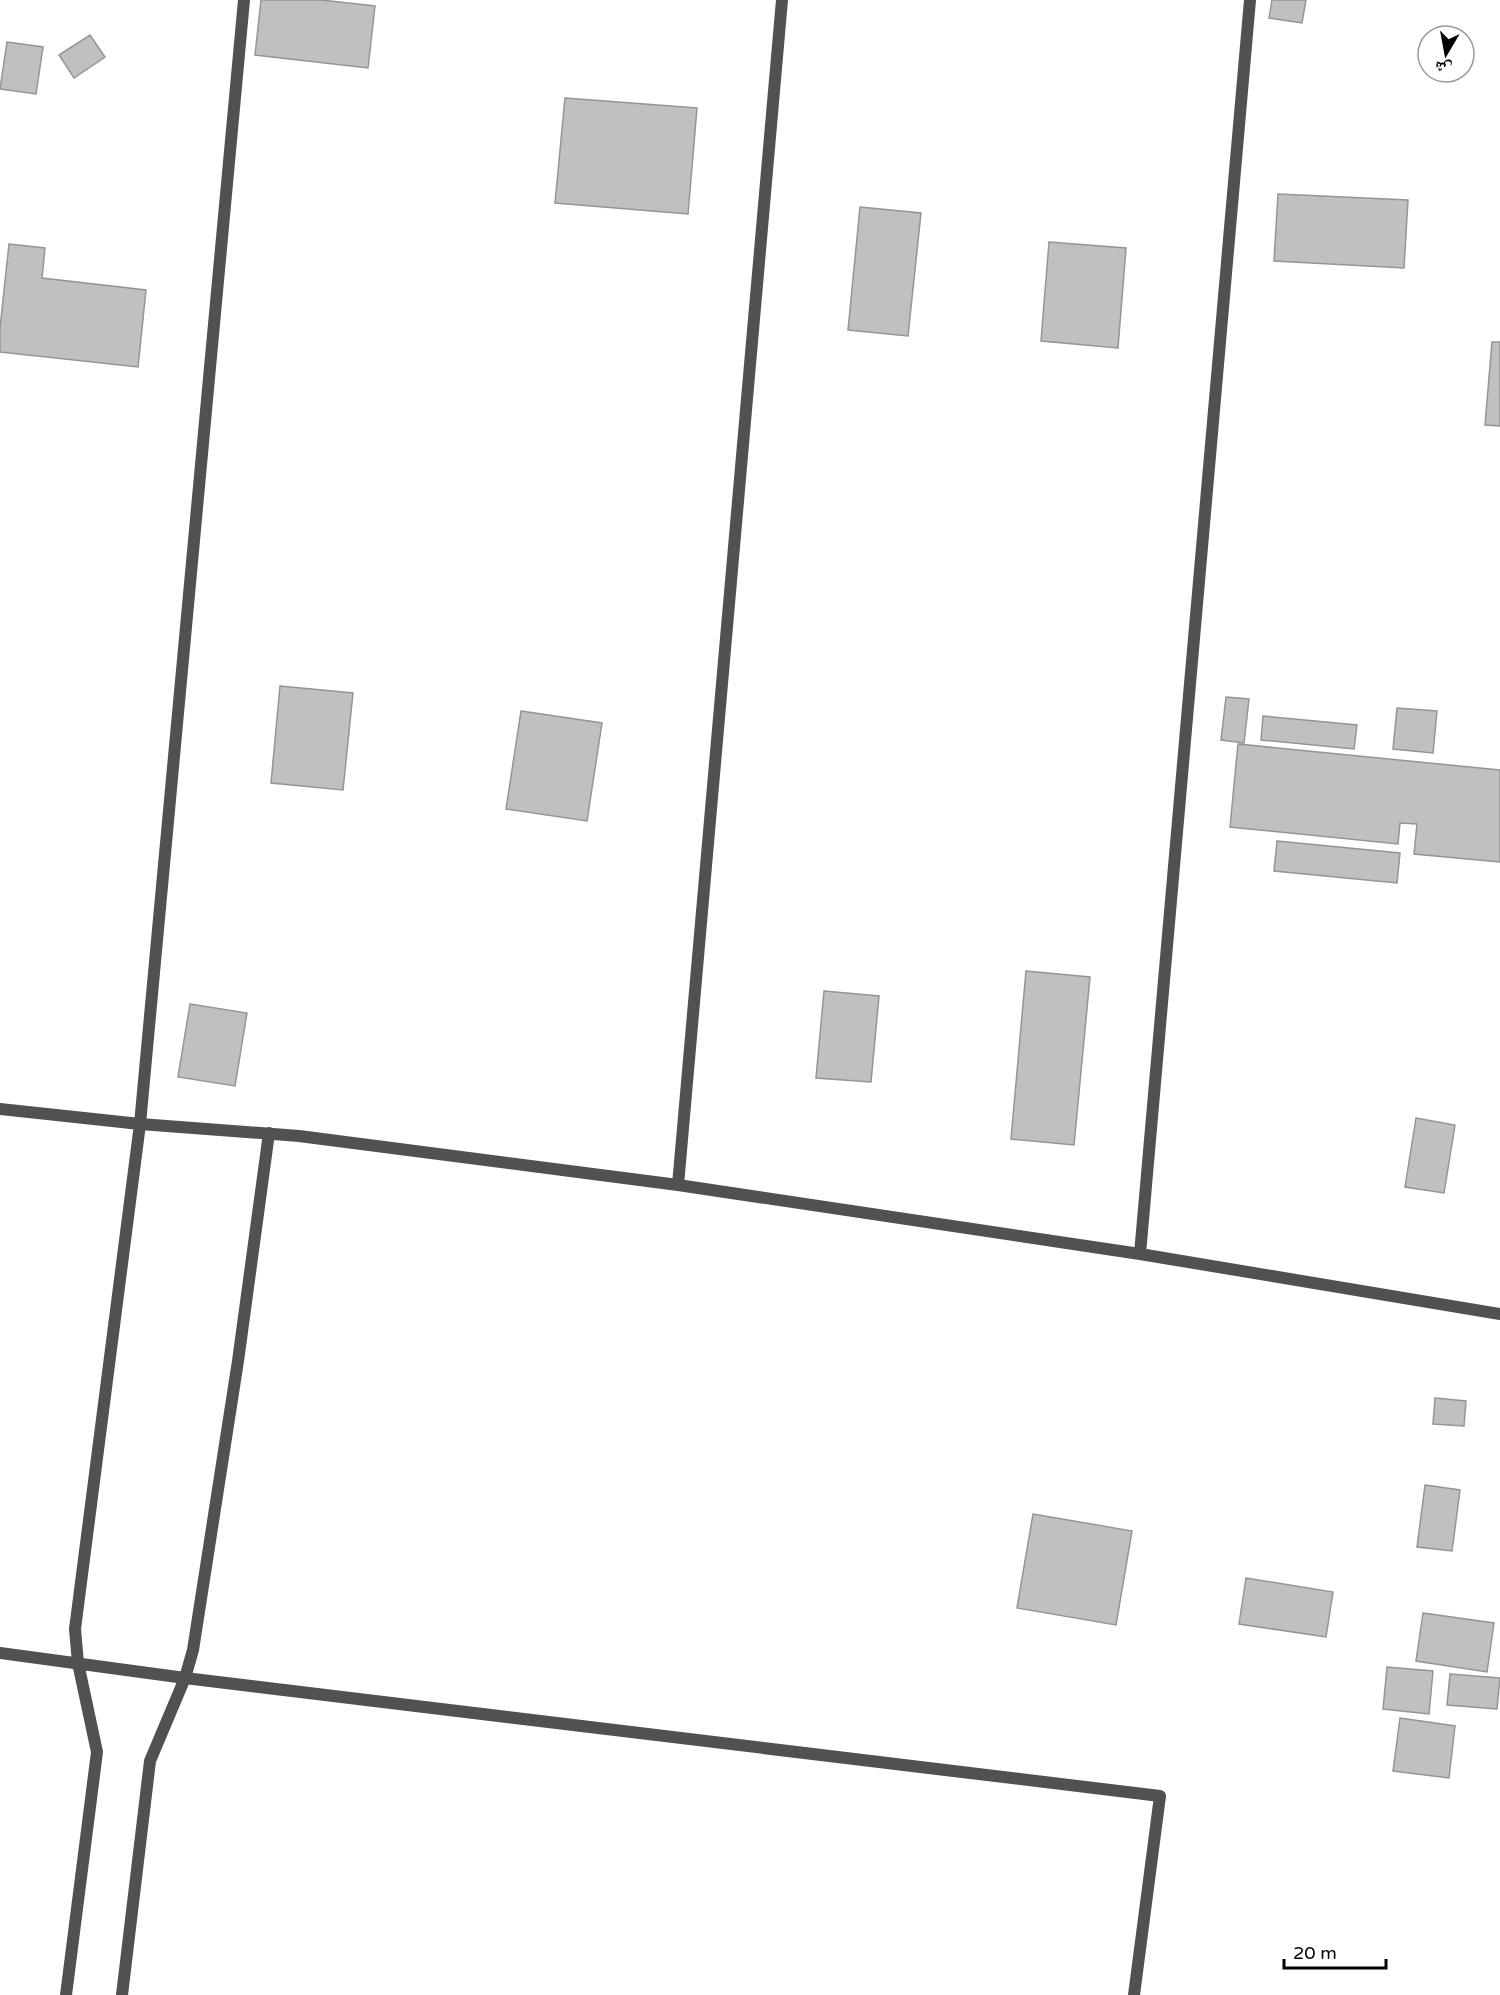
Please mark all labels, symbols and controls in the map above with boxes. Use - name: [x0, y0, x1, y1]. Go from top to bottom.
- north arrow: [1416, 24, 1476, 84]
- text: ش: [1433, 56, 1454, 79]
- scale bar: [1284, 1932, 1386, 1970]
- text: 20 m: [1293, 1942, 1337, 1964]

